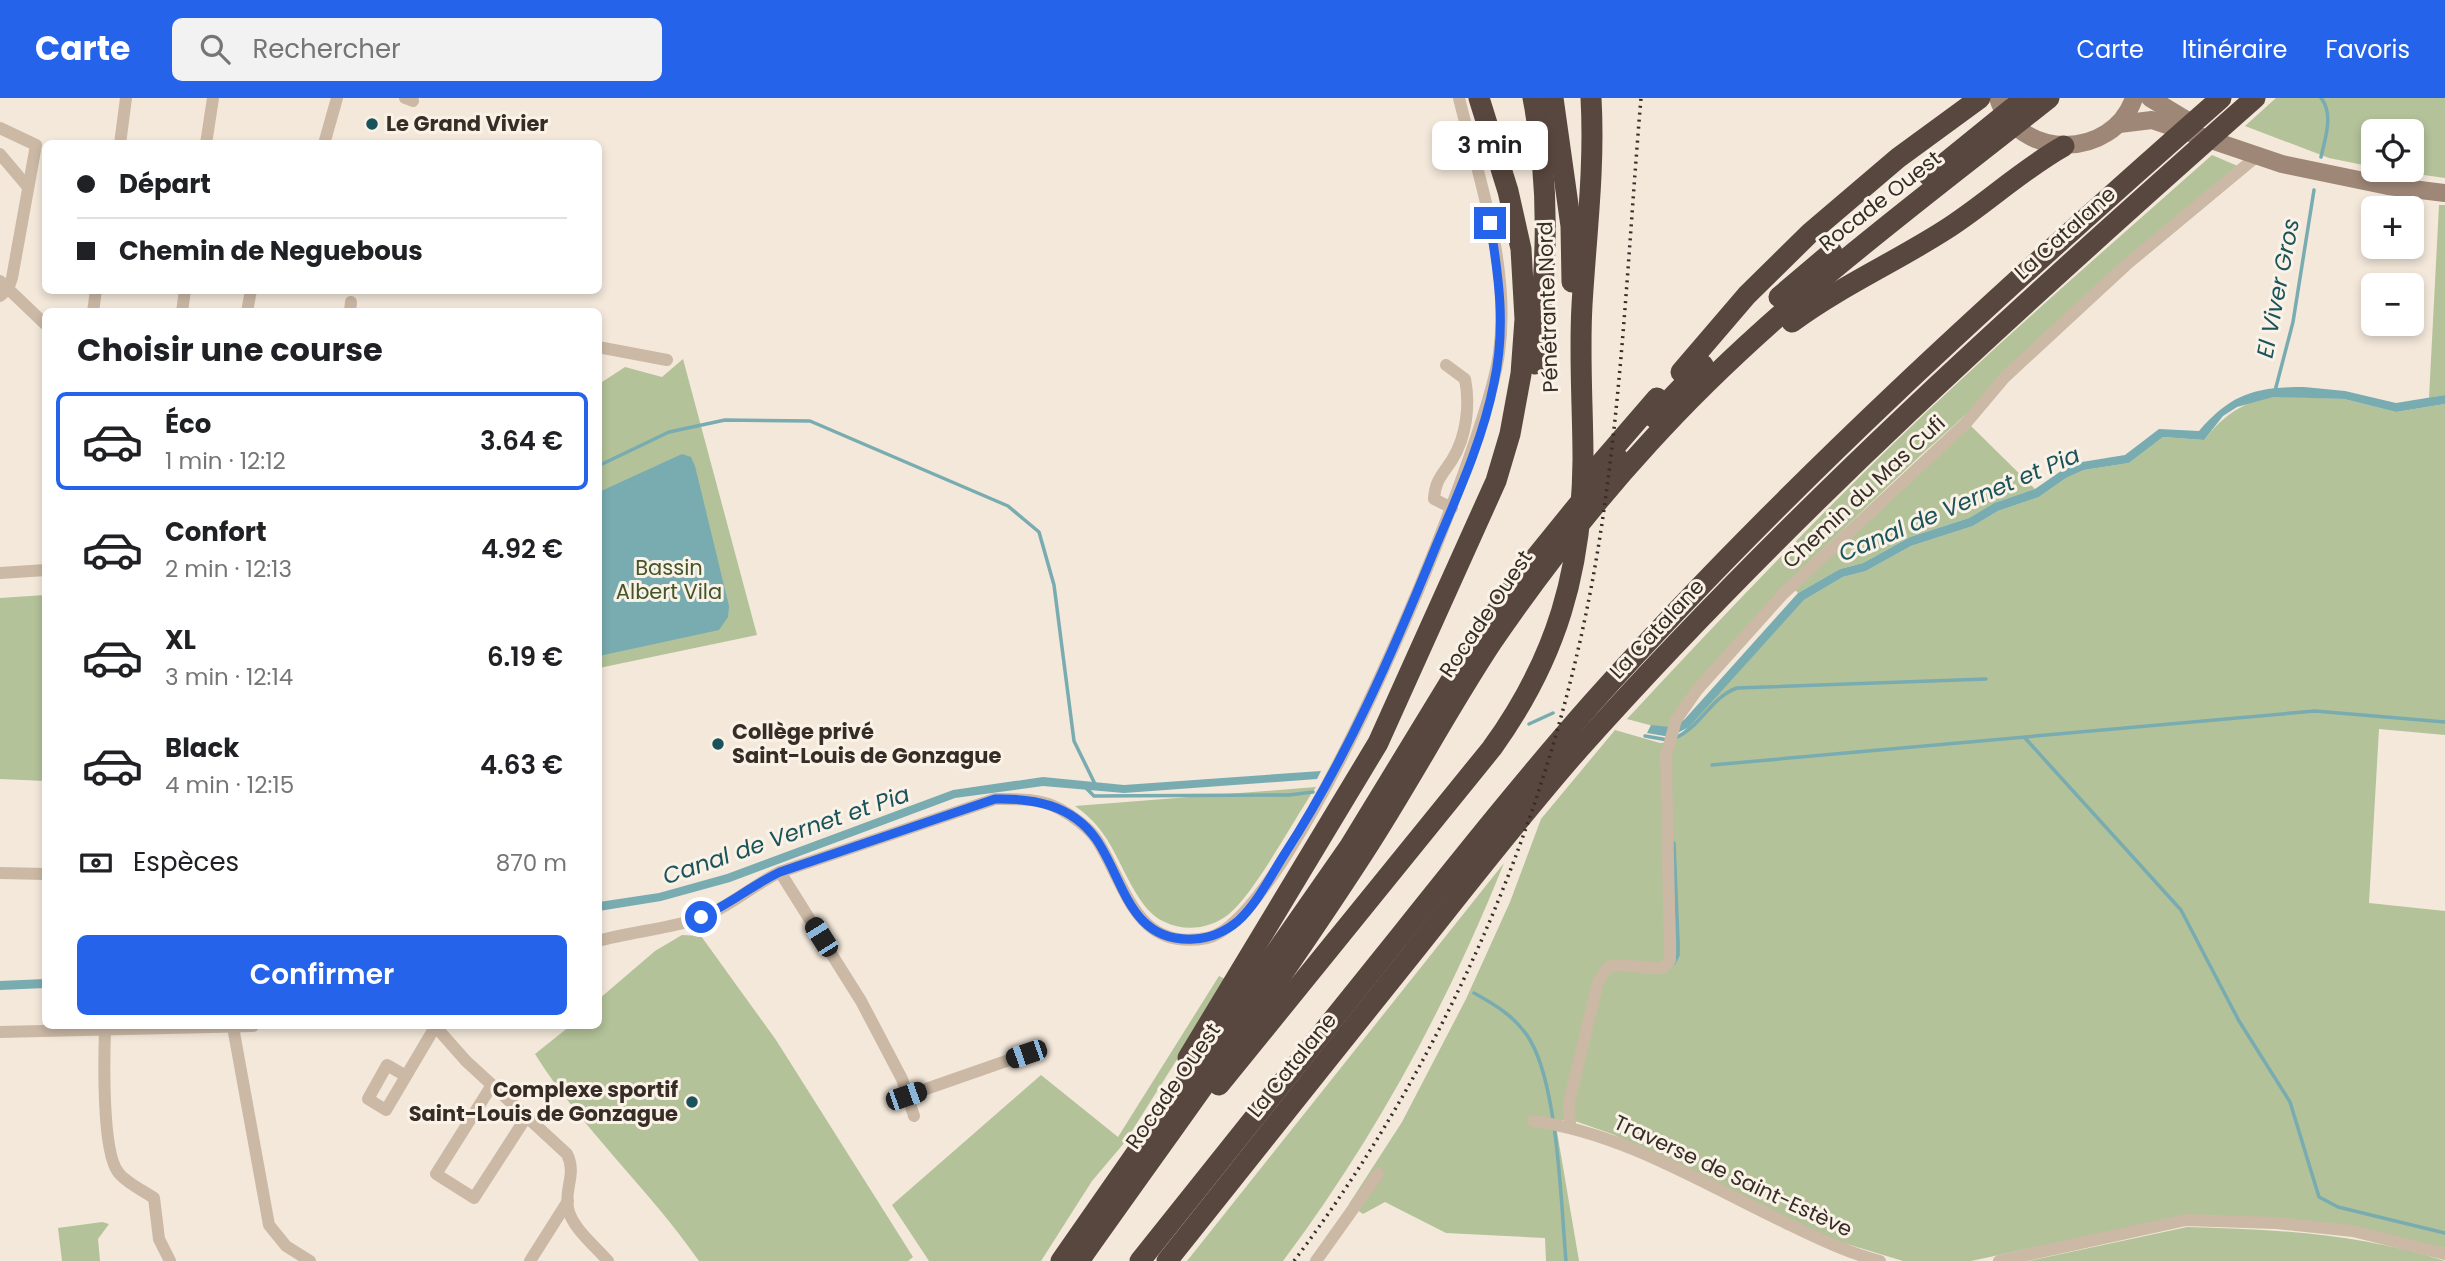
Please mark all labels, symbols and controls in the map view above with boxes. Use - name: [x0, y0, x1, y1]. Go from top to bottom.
- search box: [172, 18, 662, 81]
- text: Carte: [35, 25, 130, 72]
- icon: search: [196, 30, 234, 68]
- text: Rechercher: [252, 31, 401, 67]
- text: Carte: [2076, 33, 2144, 66]
- text: Itinéraire: [2182, 33, 2287, 66]
- text: Favoris: [2325, 33, 2410, 66]
- place label: Le Grand Vivier: [386, 109, 548, 138]
- marker: Le Grand Vivier: [364, 116, 380, 132]
- map controls: [2361, 119, 2424, 336]
- button: locate: [2361, 119, 2424, 182]
- callout: 3 min: [1432, 122, 1548, 170]
- text: 3 min: [1458, 129, 1522, 161]
- street label: Rocade Ouest: [1813, 144, 1947, 257]
- text: Départ: [119, 166, 211, 202]
- street label: La Catalane: [2008, 179, 2122, 286]
- button: +: [2361, 196, 2424, 259]
- route end: [1474, 207, 1506, 239]
- water label: El Viver Gros: [2249, 216, 2307, 360]
- street label: Pénétrante Nord: [1530, 221, 1565, 393]
- text: Chemin de Neguebous: [119, 233, 423, 269]
- button: −: [2361, 273, 2424, 336]
- text: Choisir une course: [77, 327, 383, 372]
- text: Éco: [165, 406, 211, 442]
- street label: Chemin du Mas Cufi: [1776, 409, 1951, 575]
- icon: car: [81, 410, 144, 473]
- text: 3.64 €: [480, 423, 563, 459]
- water label: Canal de Vernet et Pia: [1833, 439, 2085, 569]
- text: 1 min · 12:12: [165, 445, 286, 477]
- text: Confort: [165, 514, 267, 550]
- icon: car: [81, 518, 144, 581]
- text: 4.92 €: [481, 531, 563, 567]
- street label: Rocade Ouest: [1432, 544, 1539, 683]
- text: 2 min · 12:13: [165, 553, 292, 585]
- park label: Bassin Albert Vila: [616, 553, 722, 606]
- street label: La Catalane: [1603, 572, 1711, 685]
- text: XL: [165, 622, 196, 658]
- icon: car: [81, 626, 144, 689]
- text: 6.19 €: [487, 639, 563, 675]
- text: 3 min · 12:14: [165, 661, 293, 693]
- place label: Collège privé Saint-Louis de Gonzague: [732, 717, 1001, 770]
- text: Black: [165, 730, 239, 766]
- icon: car: [81, 734, 144, 797]
- marker: Collège privé Saint-Louis de Gonzague: [710, 736, 726, 752]
- text: 4.63 €: [480, 747, 563, 783]
- text: 4 min · 12:15: [165, 769, 294, 801]
- water label: Canal de Vernet et Pia: [658, 778, 914, 892]
- icon: cash: [77, 844, 115, 882]
- text: Espèces: [133, 844, 239, 880]
- text: 870 m: [496, 847, 567, 879]
- route start: [685, 901, 717, 933]
- car: [801, 914, 842, 960]
- button: Confirmer: [77, 935, 567, 1015]
- street label: La Catalane: [1240, 1006, 1343, 1123]
- street label: Rocade Ouest: [1118, 1017, 1227, 1154]
- car: [1003, 1037, 1050, 1071]
- place label: Complexe sportif Saint-Louis de Gonzague: [409, 1075, 678, 1128]
- car: [883, 1079, 930, 1113]
- marker: Complexe sportif Saint-Louis de Gonzague: [684, 1094, 700, 1110]
- street label: Traverse de Saint-Estève: [1609, 1107, 1857, 1244]

